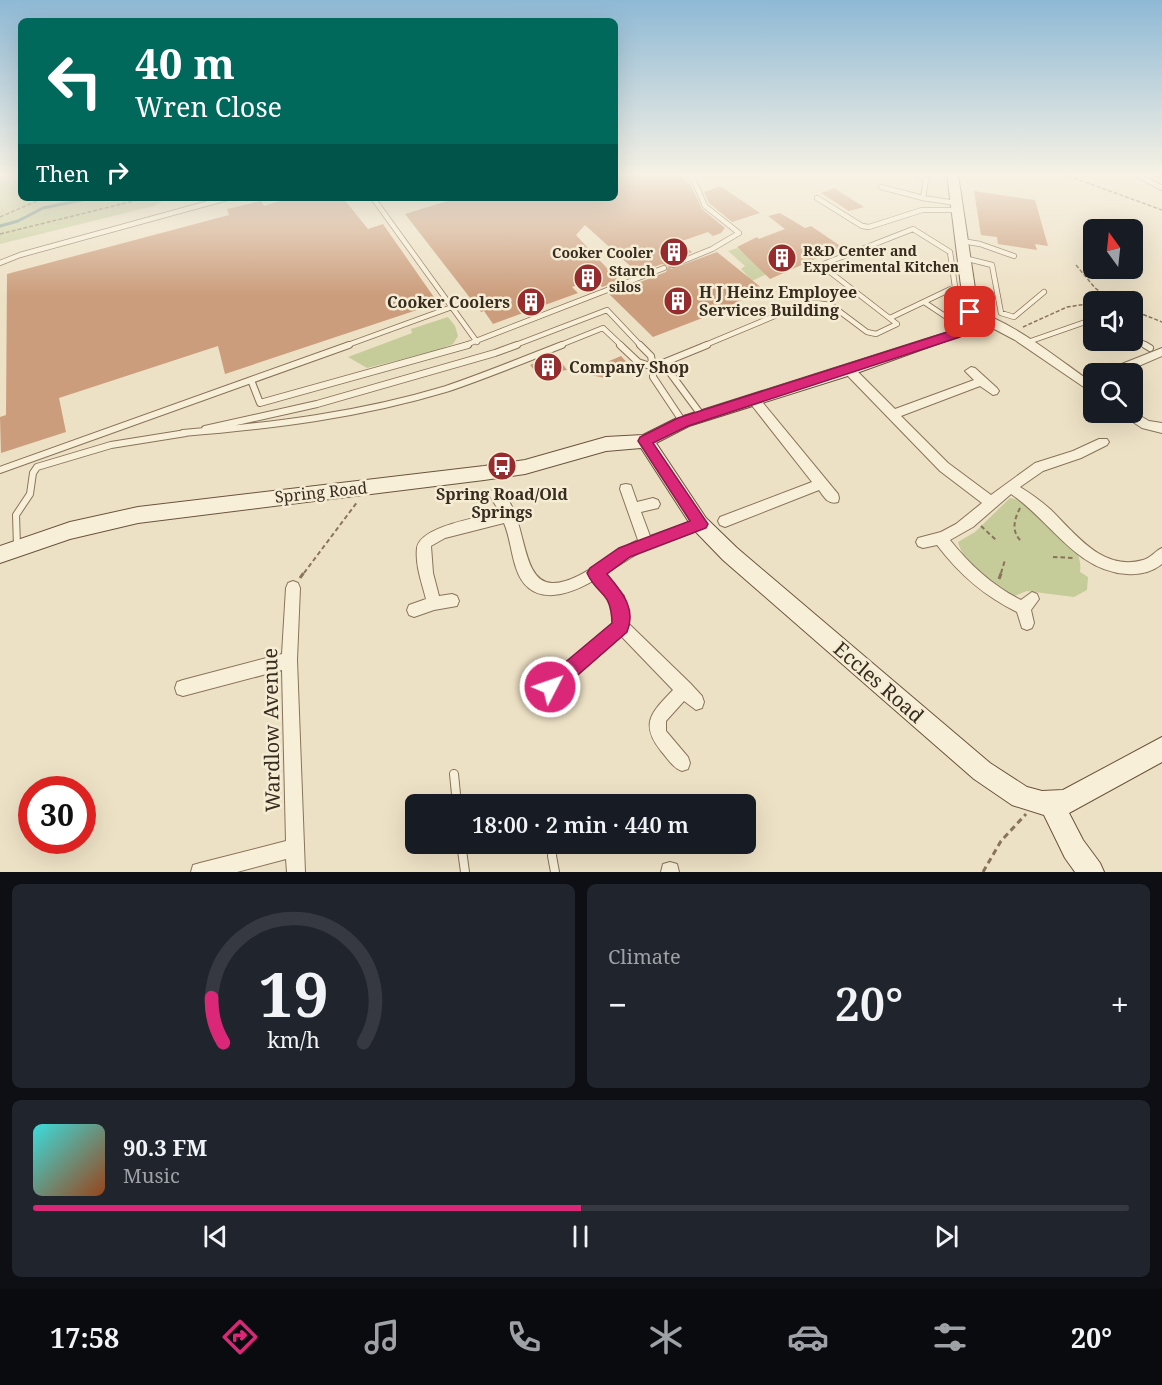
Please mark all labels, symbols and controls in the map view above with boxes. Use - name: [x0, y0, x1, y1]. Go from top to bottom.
- text: 40 m: [135, 34, 235, 91]
- icon: left: [36, 42, 114, 120]
- text: Wren Close: [135, 88, 282, 125]
- icon: right: [101, 156, 134, 189]
- text: Then: [36, 158, 89, 188]
- north arrow: [1083, 219, 1143, 279]
- map controls: [1083, 219, 1143, 423]
- building icon: Cooker Cooler: [658, 236, 690, 268]
- place label: R&D Center and Experimental Kitchen: [803, 241, 959, 276]
- building icon: R&D Center and Experimental Kitchen: [766, 242, 798, 274]
- place label: Cooker Cooler: [552, 243, 654, 262]
- place label: Starch silos: [609, 261, 655, 296]
- building icon: Starch silos: [572, 262, 604, 294]
- place label: H J Heinz Employee Services Building: [699, 281, 857, 321]
- building icon: H J Heinz Employee Services Building: [662, 285, 694, 317]
- building icon: Cooker Coolers: [515, 286, 547, 318]
- pin: [944, 286, 995, 337]
- place label: Cooker Coolers: [387, 291, 510, 313]
- button: sound: [1083, 291, 1143, 351]
- icon: arrive: [953, 295, 986, 328]
- building icon: Company Shop: [532, 351, 564, 383]
- place label: Company Shop: [569, 356, 689, 378]
- button: search: [1083, 363, 1143, 423]
- bus stop icon: Spring Road/Old Springs: [486, 450, 518, 482]
- street label: Spring Road: [274, 476, 368, 508]
- place label: Spring Road/Old Springs: [436, 483, 569, 523]
- street label: Eccles Road: [828, 635, 930, 729]
- street label: Wardlow Avenue: [256, 648, 286, 812]
- position arrow: [518, 655, 582, 719]
- speed limit sign: 30: [18, 776, 96, 854]
- text: 18:00 · 2 min · 440 m: [472, 809, 689, 839]
- text: Climate: [608, 943, 681, 970]
- text: 19: [258, 950, 329, 1035]
- text: 20°: [834, 973, 903, 1034]
- text: −: [608, 982, 627, 1027]
- text: +: [1111, 982, 1129, 1027]
- text: km/h: [267, 1025, 320, 1054]
- text: 90.3 FM: [123, 1132, 207, 1162]
- text: Music: [123, 1162, 180, 1189]
- icon: previous: [199, 1220, 232, 1253]
- icon: pause: [564, 1220, 597, 1253]
- icon: next: [930, 1220, 963, 1253]
- icon: directions: [219, 1316, 261, 1358]
- icon: music: [361, 1316, 403, 1358]
- icon: phone: [503, 1316, 545, 1358]
- icon: climate: [645, 1316, 687, 1358]
- icon: car: [787, 1316, 829, 1358]
- icon: filters: [929, 1316, 971, 1358]
- text: 17:58: [50, 1319, 119, 1356]
- text: 20°: [1071, 1319, 1112, 1356]

